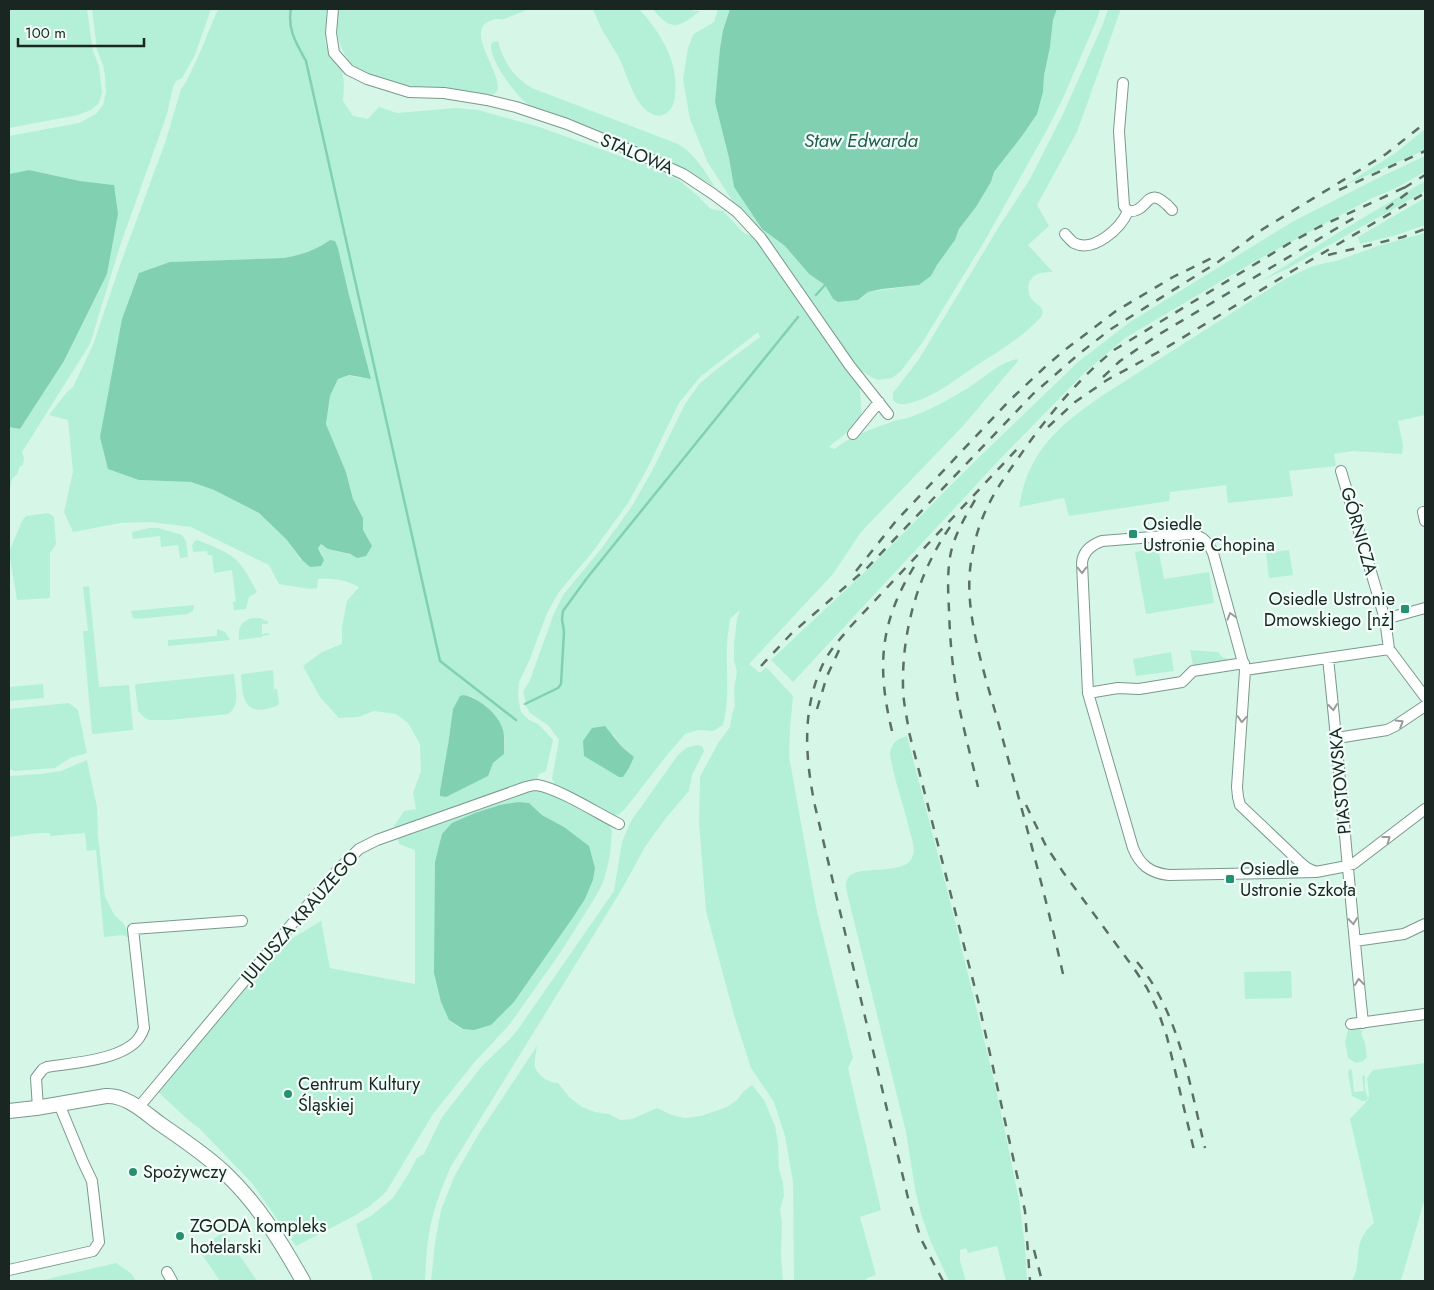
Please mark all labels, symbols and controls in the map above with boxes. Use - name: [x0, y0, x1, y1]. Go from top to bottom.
- scale bar: [18, 15, 144, 47]
- text: 100 m: [25, 22, 66, 44]
- street label: STALOWA: [596, 127, 678, 181]
- water label: Staw Edwarda: [804, 127, 919, 154]
- street label: GÓRNICZA: [1334, 484, 1384, 578]
- place label: Osiedle Ustronie Chopina: [1143, 511, 1275, 558]
- marker: Osiedle Ustronie Chopina: [1127, 528, 1139, 540]
- one-way arrow: [1077, 566, 1087, 574]
- place label: Osiedle Ustronie Dmowskiego [nż]: [1264, 586, 1395, 633]
- marker: Osiedle Ustronie Dmowskiego [nż]: [1399, 603, 1411, 615]
- one-way arrow: [1226, 611, 1237, 620]
- one-way arrow: [1327, 703, 1338, 711]
- one-way arrow: [1236, 715, 1247, 723]
- one-way arrow: [1394, 720, 1403, 729]
- street label: PIASTOWSKA: [1322, 727, 1358, 835]
- one-way arrow: [1381, 836, 1390, 844]
- street label: JULIUSZA KRAUZEGO: [234, 845, 365, 990]
- place label: Osiedle Ustronie Szkoła: [1240, 856, 1356, 903]
- marker: Osiedle Ustronie Szkoła: [1224, 873, 1236, 885]
- one-way arrow: [1347, 917, 1358, 925]
- one-way arrow: [1354, 977, 1365, 985]
- place label: Centrum Kultury Śląskiej: [298, 1071, 420, 1118]
- marker: Centrum Kultury Śląskiej: [282, 1088, 294, 1100]
- place label: Spożywczy: [143, 1159, 227, 1185]
- marker: Spożywczy: [127, 1166, 139, 1178]
- place label: ZGODA kompleks hotelarski: [190, 1213, 326, 1260]
- marker: ZGODA kompleks hotelarski: [174, 1230, 186, 1242]

